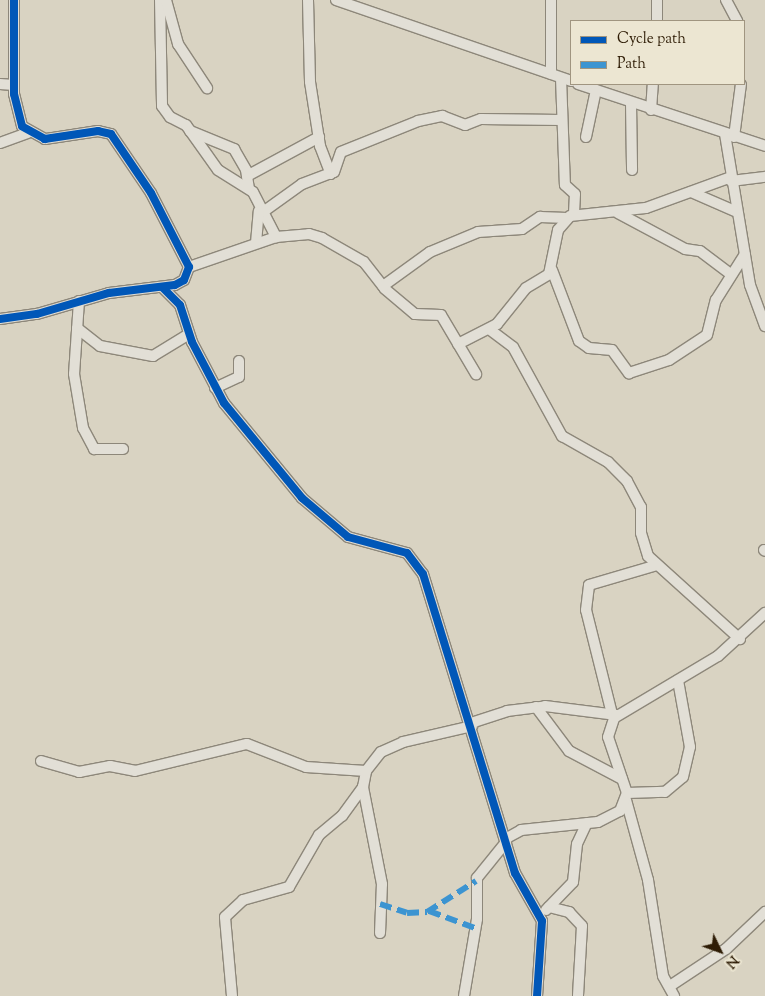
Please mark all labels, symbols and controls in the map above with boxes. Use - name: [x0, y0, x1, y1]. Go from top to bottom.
- legend: [570, 20, 745, 85]
- text: Cycle path: [617, 29, 686, 50]
- text: Path: [617, 54, 646, 75]
- north arrow: [695, 926, 745, 976]
- text: N: [720, 950, 742, 972]

